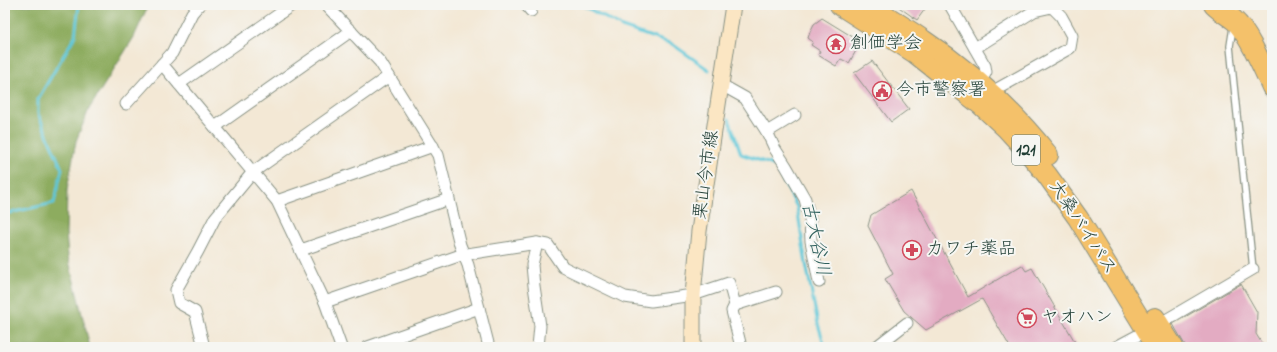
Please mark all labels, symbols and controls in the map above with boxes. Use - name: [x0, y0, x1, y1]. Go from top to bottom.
- place label: 創価学会: [850, 31, 922, 57]
- temple icon: 創価学会: [825, 33, 847, 55]
- place label: 今市警察署: [896, 78, 986, 104]
- public building icon: 今市警察署: [871, 80, 893, 102]
- street label: 栗山今市線: [688, 129, 726, 221]
- road number: 121: [1012, 135, 1040, 165]
- street label: 大桑バイパス: [1042, 176, 1122, 280]
- water label: 古大谷川: [794, 199, 836, 279]
- place label: カワチ薬品: [926, 237, 1016, 263]
- pharmacy icon: カワチ薬品: [901, 239, 923, 261]
- place label: ヤオハン: [1041, 305, 1113, 331]
- supermarket icon: ヤオハン: [1016, 307, 1038, 329]

